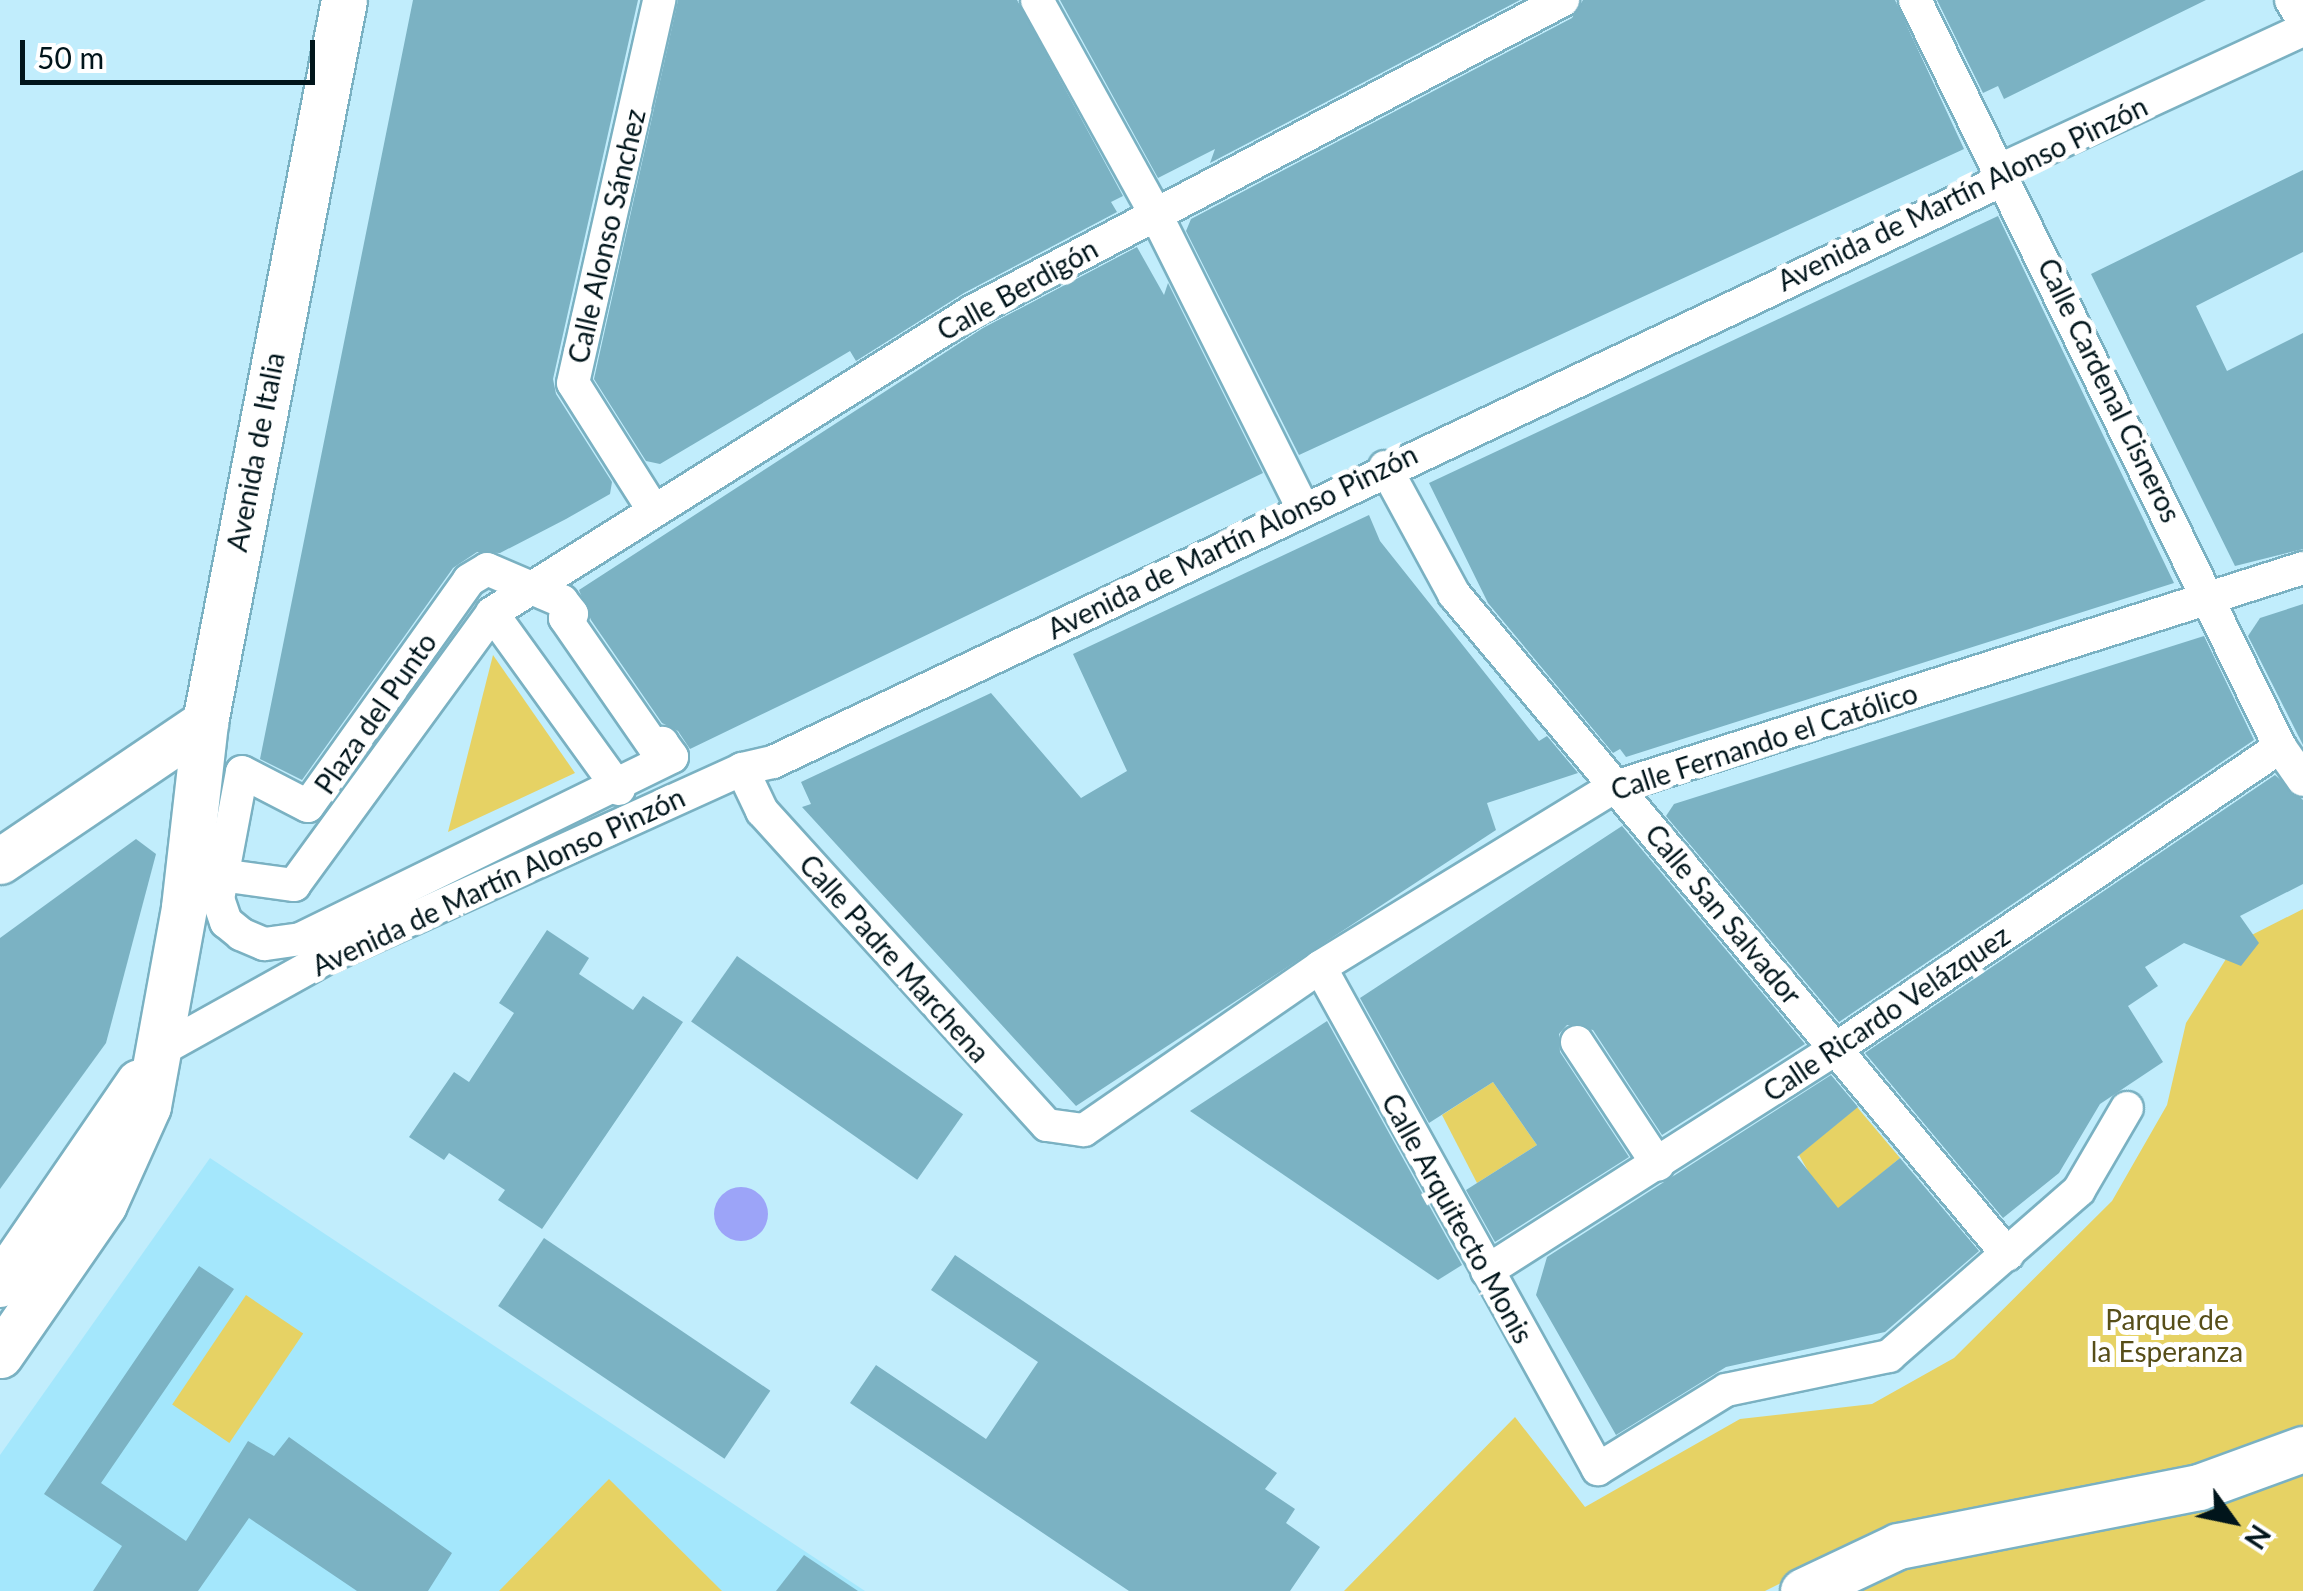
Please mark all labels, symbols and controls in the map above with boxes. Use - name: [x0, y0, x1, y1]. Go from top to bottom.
- scale bar: [25, 20, 320, 82]
- text: 50 m: [37, 39, 104, 75]
- street label: Avenida de Martín Alonso Pinzón: [1771, 88, 2153, 298]
- street label: Calle Alonso Sánchez: [560, 105, 652, 367]
- street label: Calle Berdigón: [931, 231, 1103, 347]
- street label: Calle Cardenal Cisneros: [2031, 253, 2189, 527]
- street label: Avenida de Italia: [219, 350, 291, 554]
- street label: Avenida de Martín Alonso Pinzón: [1041, 436, 1423, 646]
- street label: Plaza del Punto: [307, 626, 443, 800]
- street label: Calle Fernando el Católico: [1606, 676, 1922, 806]
- street label: Avenida de Martín Alonso Pinzón: [306, 780, 690, 982]
- street label: Calle San Salvador: [1639, 817, 1809, 1011]
- street label: Calle Padre Marchena: [793, 847, 997, 1069]
- street label: Calle Ricardo Velázquez: [1756, 918, 2016, 1108]
- street label: Calle Arquitecto Monis: [1375, 1087, 1541, 1349]
- park label: Parque de la Esperanza: [2091, 1302, 2243, 1368]
- north arrow: [2183, 1471, 2283, 1571]
- text: N: [2238, 1519, 2278, 1556]

